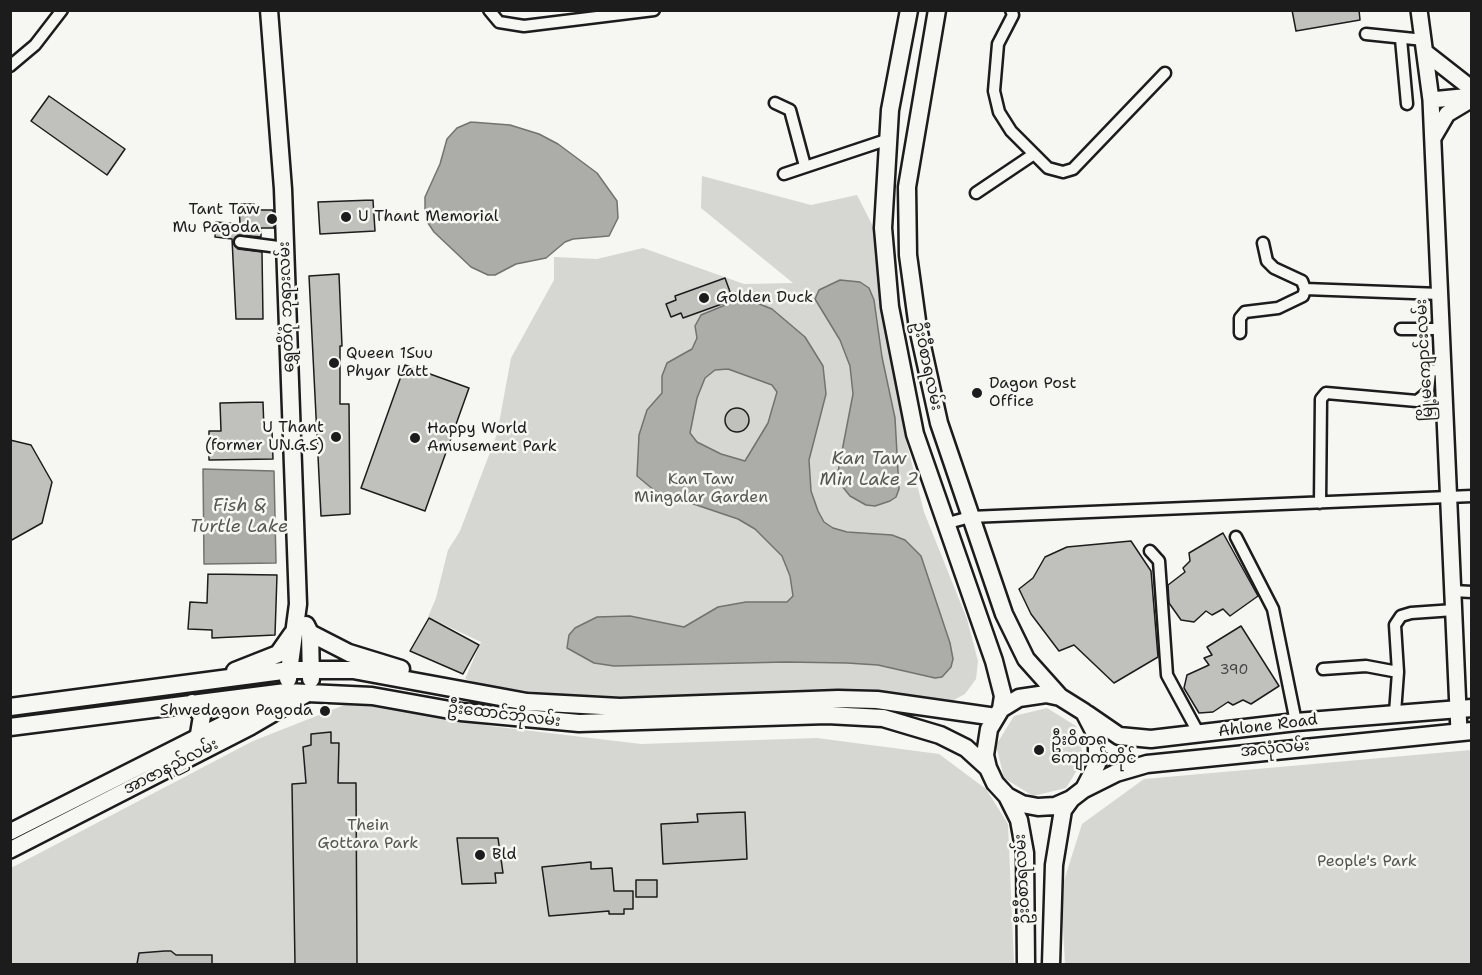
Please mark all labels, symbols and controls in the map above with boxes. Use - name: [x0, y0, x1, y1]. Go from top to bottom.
- place label: Tant Taw Mu Pagoda: [172, 200, 260, 238]
- place label: U Thant Memorial: [358, 207, 499, 227]
- marker: U Thant Memorial: [339, 210, 353, 224]
- marker: Tant Taw Mu Pagoda: [265, 212, 279, 226]
- street label: ရွှေတိဂုံ ဘုရားလမ်း: [275, 241, 299, 373]
- place label: Golden Duck: [716, 288, 813, 308]
- marker: Golden Duck: [697, 291, 711, 305]
- street label: မြို့မကျောင်းလမ်း: [1412, 298, 1438, 422]
- street label: ဦးဝီစာရလမ်း: [908, 320, 946, 412]
- place label: Queen 1Suu Phyar Latt: [346, 344, 433, 382]
- marker: Queen 1Suu Phyar Latt: [327, 356, 341, 370]
- place label: Dagon Post Office: [989, 374, 1076, 412]
- marker: Dagon Post Office: [970, 386, 984, 400]
- place label: U Thant (former UN.G.S): [205, 418, 324, 456]
- place label: Happy World Amusement Park: [427, 419, 557, 457]
- marker: U Thant (former UN.G.S): [329, 430, 343, 444]
- marker: Happy World Amusement Park: [408, 431, 422, 445]
- water label: Kan Taw Min Lake 2: [819, 448, 919, 490]
- park label: Kan Taw Mingalar Garden: [634, 470, 768, 508]
- water label: Fish & Turtle Lake: [190, 495, 288, 538]
- house number: 390: [1220, 662, 1248, 678]
- street label: ဦးထောင်ဘိုလမ်း: [446, 699, 562, 731]
- place label: Shwedagon Pagoda: [160, 701, 313, 721]
- marker: Shwedagon Pagoda: [318, 704, 332, 718]
- street label: Ahlone Road: [1217, 710, 1319, 742]
- place label: ဦးဝိစာရ ကျောက်တိုင်: [1051, 731, 1137, 769]
- street label: အာဇာနည်လမ်း: [120, 735, 222, 799]
- street label: အလုံလမ်း: [1240, 736, 1310, 762]
- marker: ဦးဝိစာရ ကျောက်တိုင်: [1032, 743, 1046, 757]
- park label: Thein Gottara Park: [318, 816, 418, 854]
- street label: ဦးဝီစာရလမ်း: [1011, 833, 1035, 925]
- place label: Bld: [492, 845, 517, 865]
- marker: Bld: [473, 848, 487, 862]
- park label: People's Park: [1317, 852, 1417, 872]

